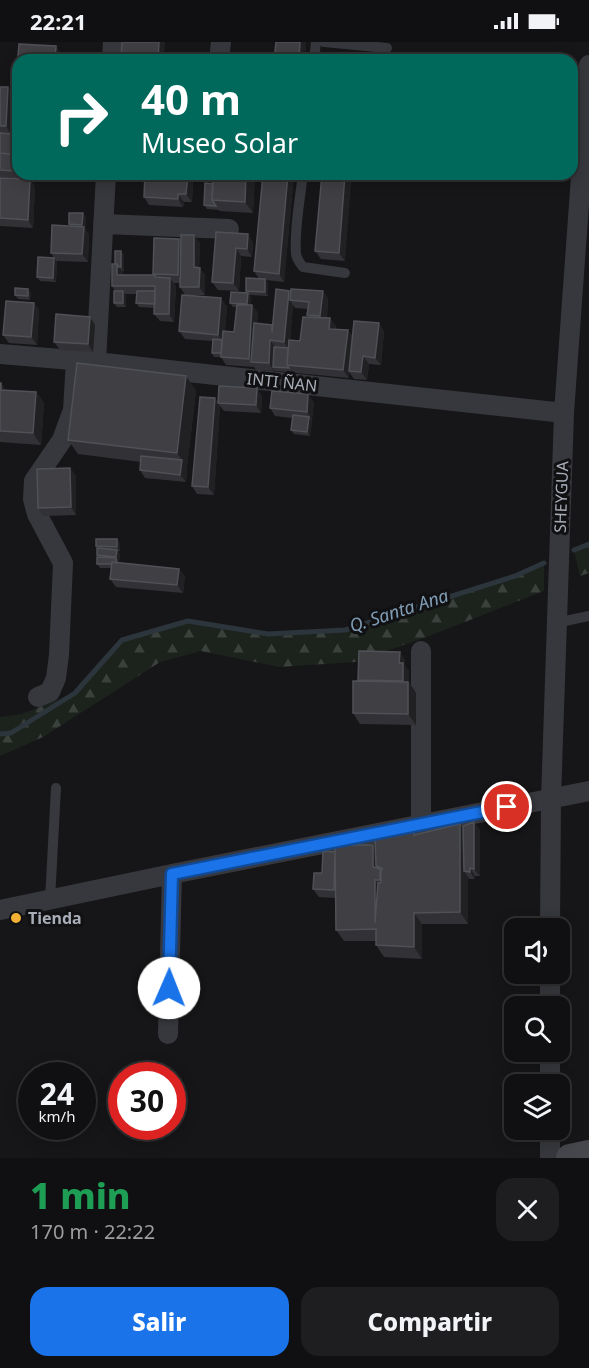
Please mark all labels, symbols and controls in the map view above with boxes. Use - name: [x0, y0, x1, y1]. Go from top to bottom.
- text: 22:21: [30, 6, 87, 36]
- text: 40 m: [141, 70, 241, 127]
- icon: right: [42, 78, 120, 156]
- text: Museo Solar: [141, 124, 298, 161]
- street label: INTI ÑAN: [246, 367, 318, 397]
- street label: SHEYGUA: [549, 460, 573, 533]
- water label: Q. Santa Ana: [346, 583, 451, 637]
- pin: [481, 781, 532, 832]
- icon: arrive: [490, 790, 523, 823]
- place label: Tienda: [28, 907, 82, 929]
- marker: Tienda: [9, 911, 23, 925]
- map controls: [504, 918, 570, 1140]
- button: sound: [504, 918, 570, 984]
- position arrow: [137, 956, 201, 1020]
- button: search: [504, 996, 570, 1062]
- speed limit sign: 30: [108, 1062, 186, 1140]
- text: 24: [40, 1073, 74, 1114]
- button: layers: [504, 1074, 570, 1140]
- text: km/h: [39, 1106, 75, 1126]
- text: 1 min: [30, 1171, 131, 1220]
- button: close: [496, 1178, 559, 1241]
- text: 170 m · 22:22: [30, 1218, 155, 1245]
- button: Salir: [30, 1287, 289, 1356]
- button: Compartir: [301, 1287, 559, 1356]

